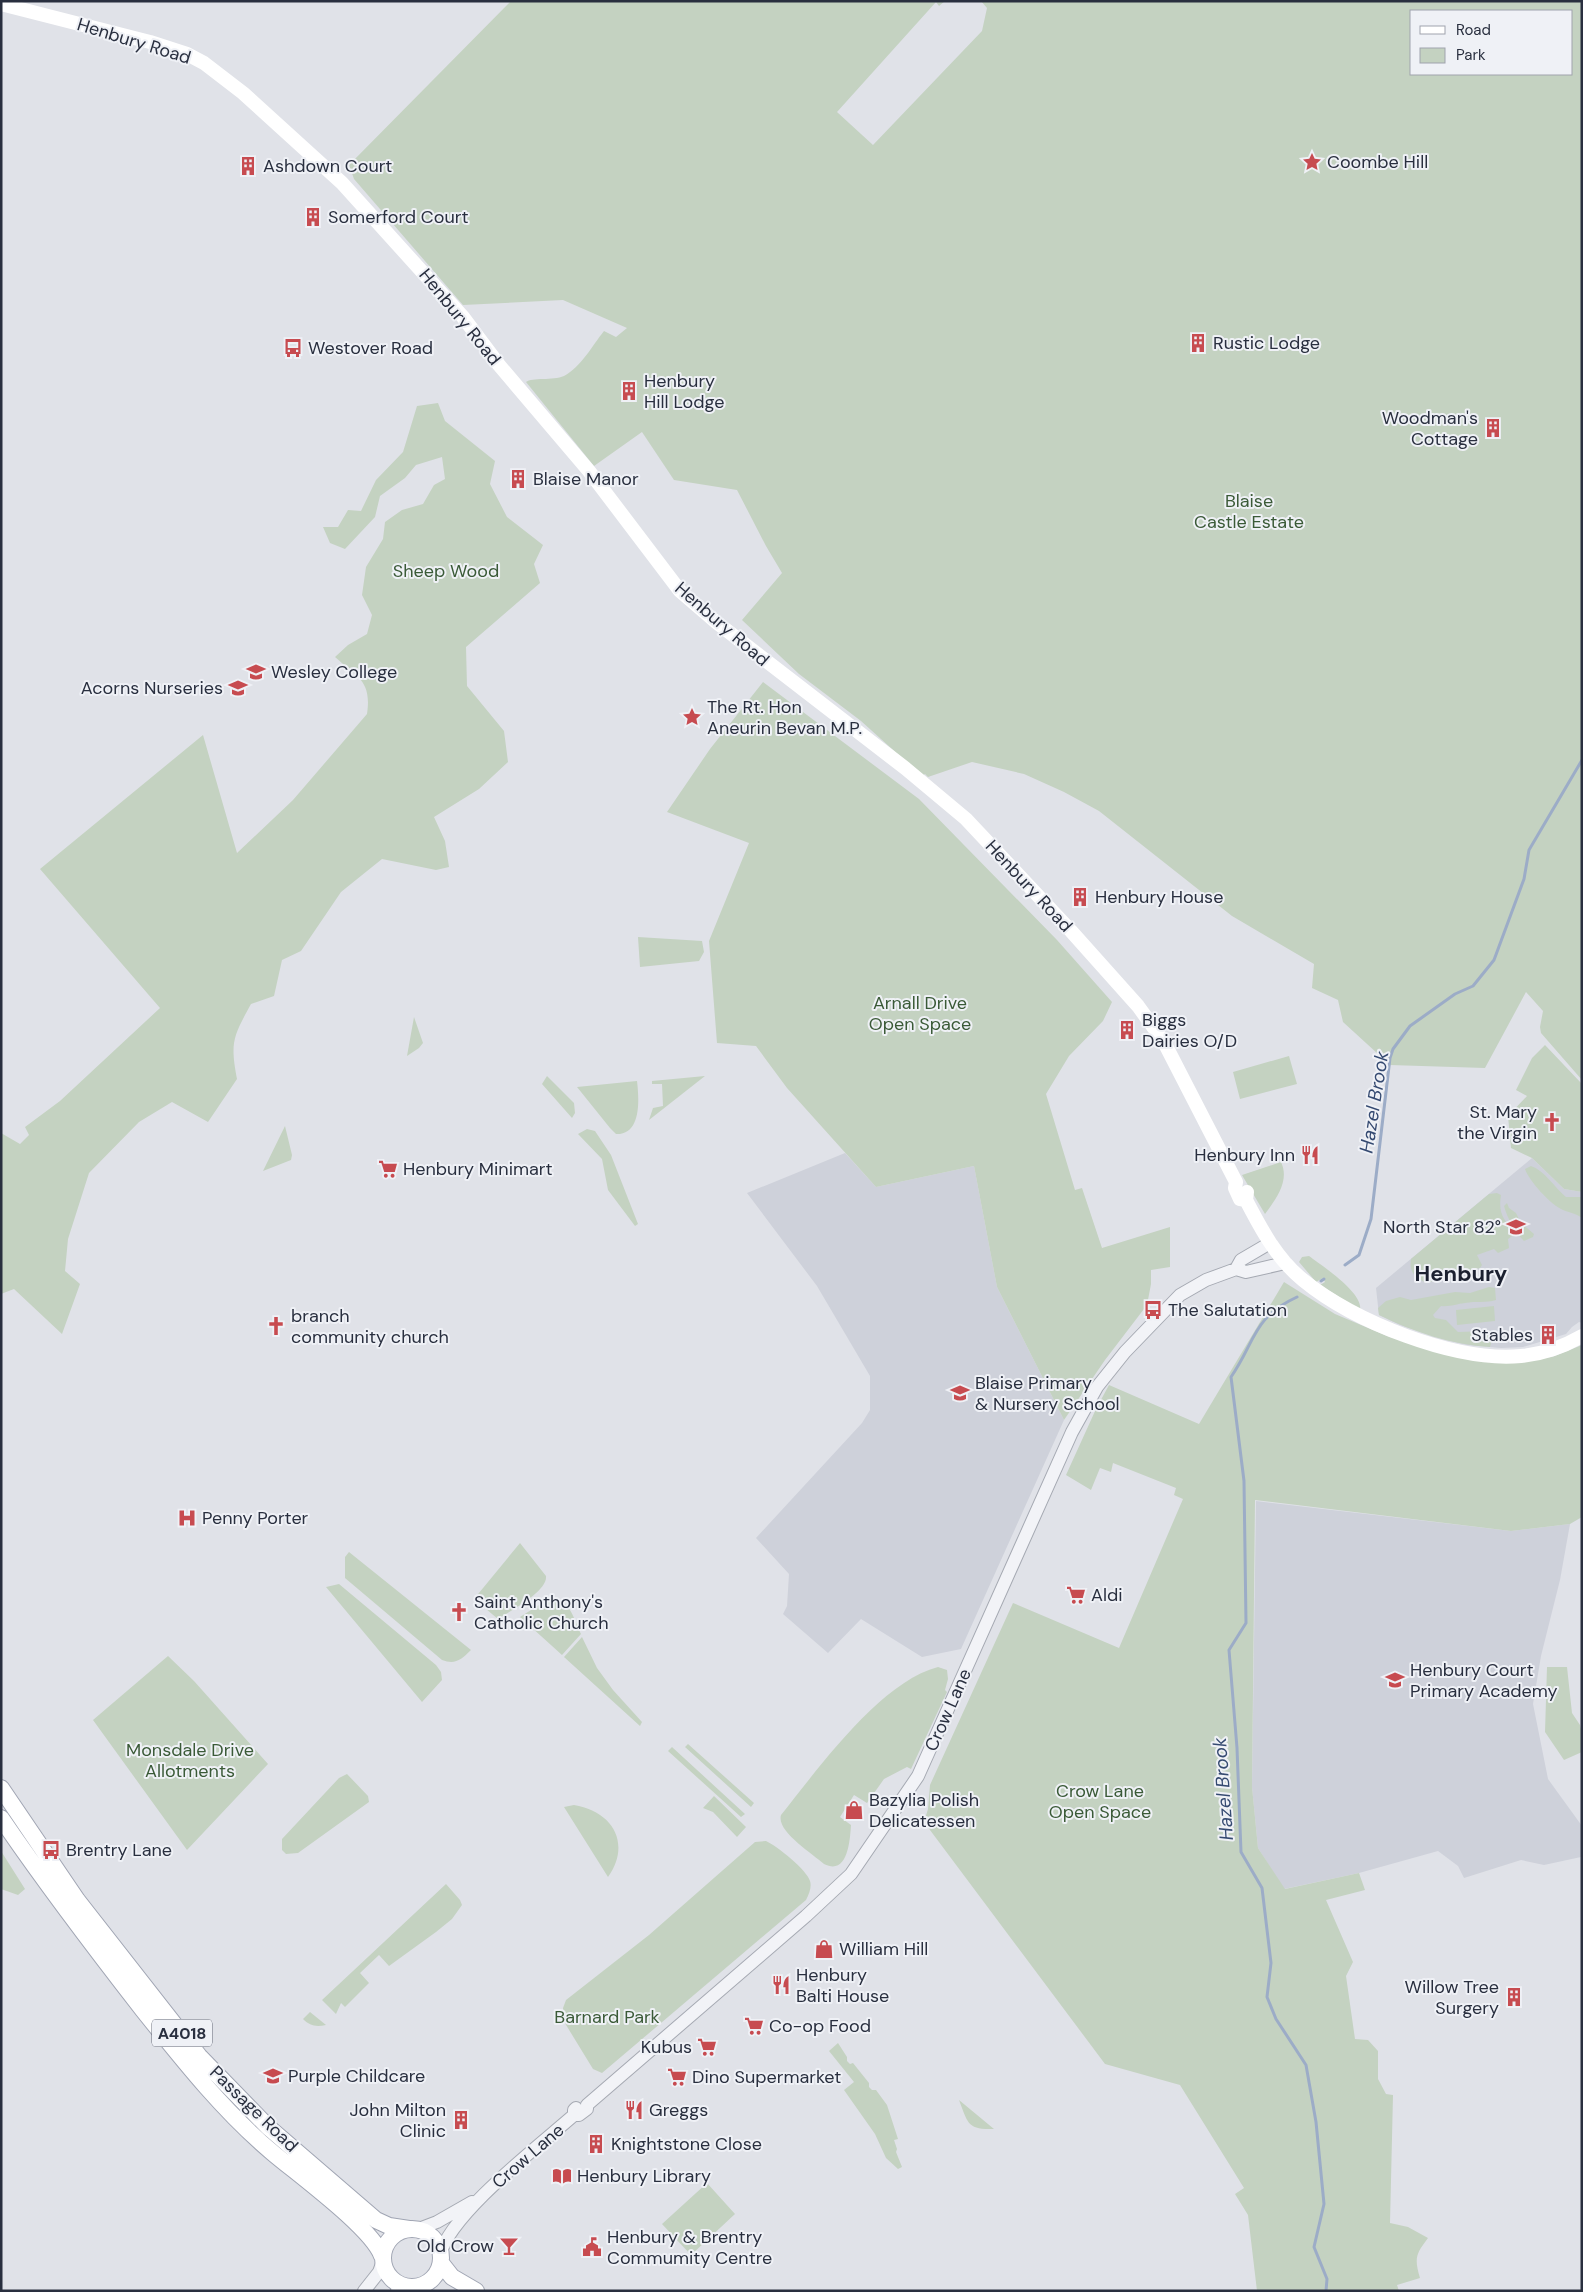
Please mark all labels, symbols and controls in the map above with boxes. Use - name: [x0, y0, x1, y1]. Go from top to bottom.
- legend: [1410, 10, 1573, 75]
- street label: Henbury Road: [74, 12, 194, 70]
- text: Road: [1456, 20, 1491, 40]
- text: Park: [1456, 45, 1486, 65]
- place label: Coombe Hill: [1327, 150, 1428, 174]
- place icon: Coombe Hill: [1301, 151, 1323, 173]
- place label: Ashdown Court: [263, 154, 392, 178]
- building icon: Ashdown Court: [237, 155, 259, 177]
- place label: Somerford Court: [328, 205, 468, 229]
- building icon: Somerford Court: [302, 206, 324, 228]
- street label: Henbury Road: [414, 264, 506, 370]
- place label: Rustic Lodge: [1213, 331, 1320, 355]
- building icon: Rustic Lodge: [1187, 332, 1209, 354]
- place label: Westover Road: [308, 336, 433, 360]
- bus stop icon: Westover Road: [282, 337, 304, 359]
- place label: Henbury Hill Lodge: [644, 369, 724, 414]
- building icon: Henbury Hill Lodge: [618, 380, 640, 402]
- place label: Woodman's Cottage: [1382, 406, 1478, 451]
- building icon: Woodman's Cottage: [1482, 417, 1504, 439]
- place label: Blaise Manor: [533, 467, 639, 491]
- building icon: Blaise Manor: [507, 468, 529, 490]
- park label: Blaise Castle Estate: [1194, 489, 1304, 534]
- park label: Sheep Wood: [393, 559, 499, 583]
- street label: Henbury Road: [670, 576, 774, 672]
- place label: Wesley College: [271, 660, 397, 684]
- school or university icon: Wesley College: [245, 661, 267, 683]
- place label: Acorns Nurseries: [81, 676, 223, 700]
- school or university icon: Acorns Nurseries: [227, 677, 249, 699]
- place label: The Rt. Hon Aneurin Bevan M.P.: [707, 695, 862, 740]
- place icon: The Rt. Hon Aneurin Bevan M.P.: [681, 706, 703, 728]
- street label: Henbury Road: [980, 835, 1078, 937]
- place label: Henbury House: [1095, 885, 1223, 909]
- building icon: Henbury House: [1069, 886, 1091, 908]
- park label: Arnall Drive Open Space: [869, 991, 971, 1036]
- place label: Biggs Dairies O/D: [1142, 1008, 1237, 1053]
- building icon: Biggs Dairies O/D: [1116, 1019, 1138, 1041]
- water label: Hazel Brook: [1354, 1049, 1394, 1155]
- place label: St. Mary the Virgin: [1457, 1100, 1537, 1145]
- church icon: St. Mary the Virgin: [1541, 1111, 1563, 1133]
- place label: Henbury Inn: [1194, 1143, 1295, 1167]
- restaurant icon: Henbury Inn: [1299, 1144, 1321, 1166]
- place label: Henbury Minimart: [403, 1157, 553, 1181]
- supermarket icon: Henbury Minimart: [377, 1158, 399, 1180]
- place label: North Star 82°: [1383, 1215, 1501, 1239]
- school or university icon: North Star 82°: [1505, 1216, 1527, 1238]
- district label: Henbury: [1415, 1259, 1507, 1288]
- place label: The Salutation: [1168, 1298, 1287, 1322]
- bus stop icon: The Salutation: [1142, 1299, 1164, 1321]
- place label: branch community church: [291, 1304, 449, 1349]
- church icon: branch community church: [265, 1315, 287, 1337]
- place label: Stables: [1471, 1323, 1533, 1347]
- building icon: Stables: [1537, 1324, 1559, 1346]
- place label: Blaise Primary & Nursery School: [975, 1371, 1120, 1416]
- school or university icon: Blaise Primary & Nursery School: [949, 1382, 971, 1404]
- place label: Penny Porter: [202, 1506, 309, 1530]
- hospital icon: Penny Porter: [176, 1507, 198, 1529]
- place label: Aldi: [1091, 1583, 1123, 1607]
- supermarket icon: Aldi: [1065, 1584, 1087, 1606]
- place label: Saint Anthony's Catholic Church: [474, 1590, 608, 1635]
- church icon: Saint Anthony's Catholic Church: [448, 1601, 470, 1623]
- place label: Henbury Court Primary Academy: [1410, 1658, 1558, 1703]
- street label: Crow Lane: [919, 1665, 977, 1755]
- school or university icon: Henbury Court Primary Academy: [1384, 1669, 1406, 1691]
- water label: Hazel Brook: [1207, 1736, 1239, 1841]
- park label: Monsdale Drive Allotments: [126, 1738, 254, 1783]
- park label: Crow Lane Open Space: [1049, 1779, 1151, 1824]
- place label: Bazylia Polish Delicatessen: [869, 1788, 979, 1833]
- shop icon: Bazylia Polish Delicatessen: [843, 1799, 865, 1821]
- place label: Brentry Lane: [66, 1838, 172, 1862]
- bus stop icon: Brentry Lane: [40, 1839, 62, 1861]
- place label: William Hill: [839, 1937, 928, 1961]
- shop icon: William Hill: [813, 1938, 835, 1960]
- place label: Henbury Balti House: [796, 1963, 889, 2008]
- restaurant icon: Henbury Balti House: [770, 1974, 792, 1996]
- place label: Willow Tree Surgery: [1405, 1975, 1499, 2020]
- building icon: Willow Tree Surgery: [1503, 1986, 1525, 2008]
- park label: Barnard Park: [554, 2005, 660, 2029]
- place label: Co-op Food: [769, 2014, 871, 2038]
- supermarket icon: Co-op Food: [743, 2015, 765, 2037]
- road number: A4018: [152, 2020, 212, 2046]
- place label: Kubus: [641, 2035, 692, 2059]
- supermarket icon: Kubus: [696, 2036, 718, 2058]
- street label: Passage Road: [205, 2061, 303, 2157]
- place label: Purple Childcare: [288, 2064, 425, 2088]
- school or university icon: Purple Childcare: [262, 2065, 284, 2087]
- place label: Dino Supermarket: [692, 2065, 841, 2089]
- supermarket icon: Dino Supermarket: [666, 2066, 688, 2088]
- place label: John Milton Clinic: [350, 2098, 446, 2143]
- place label: Greggs: [649, 2098, 708, 2122]
- restaurant icon: Greggs: [623, 2099, 645, 2121]
- building icon: John Milton Clinic: [450, 2109, 472, 2131]
- street label: Crow Lane: [487, 2118, 569, 2194]
- place label: Knightstone Close: [611, 2132, 762, 2156]
- building icon: Knightstone Close: [585, 2133, 607, 2155]
- place label: Henbury Library: [577, 2164, 711, 2188]
- library icon: Henbury Library: [551, 2165, 573, 2187]
- place label: Henbury & Brentry Commumity Centre: [607, 2225, 772, 2270]
- place label: Old Crow: [417, 2234, 494, 2258]
- bar icon: Old Crow: [498, 2235, 520, 2257]
- public building icon: Henbury & Brentry Commumity Centre: [581, 2236, 603, 2258]

